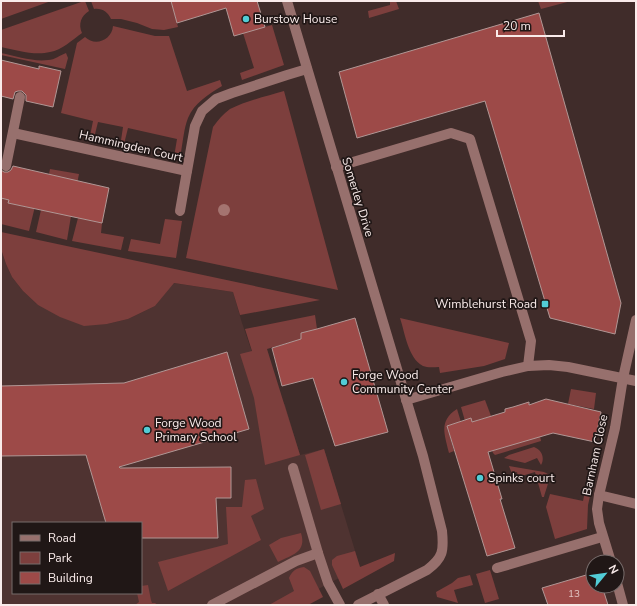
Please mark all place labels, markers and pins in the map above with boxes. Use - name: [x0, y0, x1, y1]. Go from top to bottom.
- place label: Burstow House: [254, 11, 337, 27]
- marker: Burstow House: [241, 14, 251, 24]
- place label: Wimblehurst Road: [435, 296, 537, 312]
- marker: Wimblehurst Road: [540, 299, 550, 309]
- place label: Forge Wood Community Center: [352, 367, 453, 397]
- marker: Forge Wood Community Center: [339, 377, 349, 387]
- place label: Forge Wood Primary School: [155, 415, 237, 445]
- marker: Forge Wood Primary School: [142, 425, 152, 435]
- place label: Spinks court: [488, 470, 555, 486]
- marker: Spinks court: [475, 473, 485, 483]

